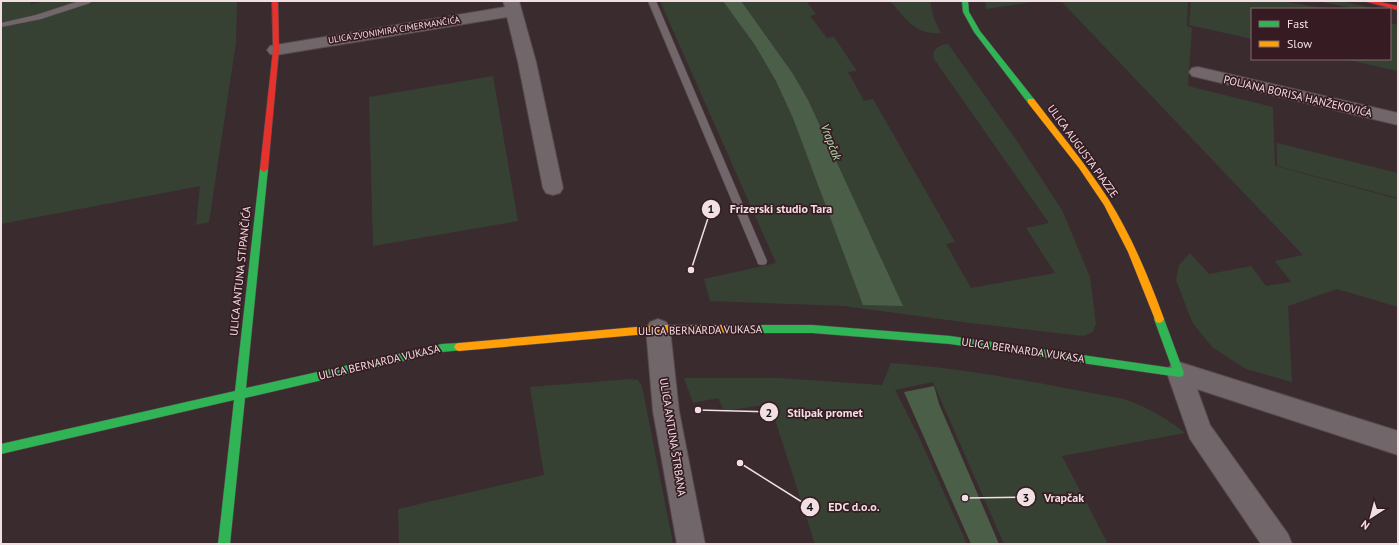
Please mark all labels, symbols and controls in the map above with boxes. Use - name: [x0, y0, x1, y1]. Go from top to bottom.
- legend: [1251, 8, 1391, 60]
- street label: ULICA ZVONIMIRA CIMERMANČIĆA: [327, 14, 461, 45]
- text: Fast: [1287, 16, 1308, 31]
- text: Slow: [1287, 36, 1312, 51]
- street label: POLJANA BORISA HANŽEKOVIĆA: [1222, 72, 1374, 120]
- street label: ULICA AUGUSTA PIAZZE: [1045, 102, 1121, 200]
- water label: Vrapčak: [818, 121, 845, 163]
- callout: Frizerski studio Tara: [701, 197, 840, 221]
- text: 1: [708, 201, 714, 216]
- text: Frizerski studio Tara: [730, 201, 832, 216]
- street label: ULICA ANTUNA STIPANČIĆA: [226, 205, 254, 337]
- street label: ULICA BERNARDA VUKASA: [638, 322, 763, 338]
- street label: ULICA BERNARDA VUKASA: [961, 334, 1086, 366]
- street label: ULICA BERNARDA VUKASA: [317, 341, 442, 383]
- street label: ULICA ANTUNA ŠTRBANA: [657, 377, 689, 498]
- callout: Stilpak promet: [759, 400, 871, 424]
- text: 2: [766, 405, 772, 420]
- text: Stilpak promet: [787, 405, 864, 420]
- callout: Vrapčak: [1016, 485, 1092, 509]
- text: 3: [1023, 490, 1029, 505]
- text: Vrapčak: [1043, 490, 1084, 505]
- callout: EDC d.o.o.: [800, 495, 888, 519]
- north arrow: [1351, 497, 1391, 537]
- text: 4: [807, 499, 814, 514]
- text: EDC d.o.o.: [828, 499, 880, 514]
- text: N: [1358, 517, 1372, 533]

